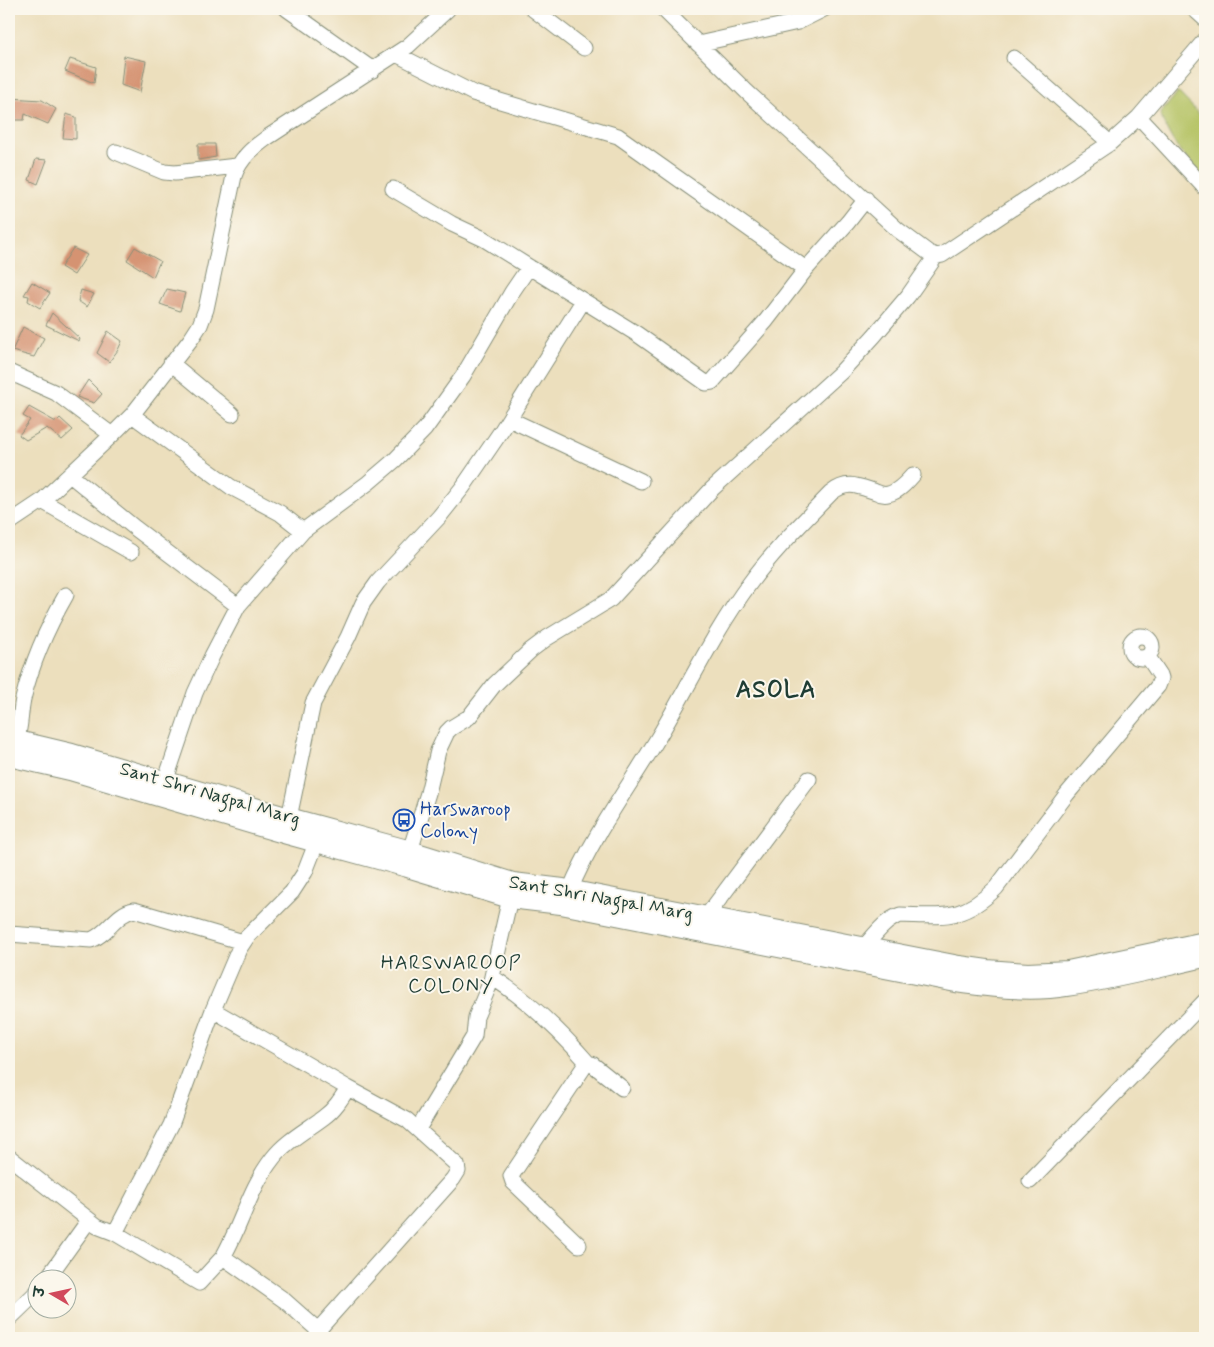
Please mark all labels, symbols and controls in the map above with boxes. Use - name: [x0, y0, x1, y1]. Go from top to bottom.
- district label: ASOLA: [736, 675, 816, 706]
- street label: Sant Shri Nagpal Marg: [116, 756, 303, 835]
- place label: Harswaroop Colony: [420, 797, 511, 845]
- bus stop icon: Harswaroop Colony: [392, 808, 416, 832]
- street label: Sant Shri Nagpal Marg: [506, 869, 695, 929]
- district label: HARSWAROOP COLONY: [381, 950, 521, 1000]
- north arrow: [28, 1270, 78, 1320]
- text: उ: [30, 1284, 50, 1300]

